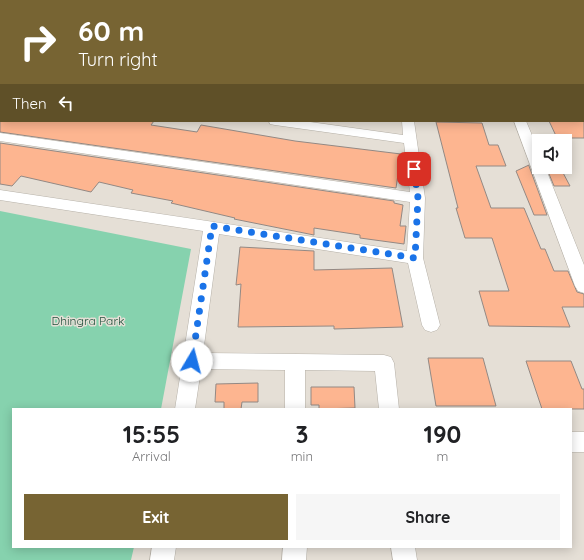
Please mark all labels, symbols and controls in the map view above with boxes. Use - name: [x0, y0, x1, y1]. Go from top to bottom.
- text: 60 m: [78, 13, 144, 48]
- icon: right: [12, 16, 64, 68]
- text: Turn right: [78, 48, 158, 71]
- icon: left: [55, 92, 77, 114]
- text: Then: [12, 94, 47, 113]
- map controls: [532, 134, 572, 174]
- button: sound: [532, 134, 572, 174]
- pin: [397, 152, 431, 186]
- icon: arrive: [403, 158, 425, 180]
- park label: Dhingra Park: [52, 313, 124, 328]
- position arrow: [171, 340, 213, 382]
- text: 15:55: [123, 419, 180, 449]
- text: 3: [295, 419, 308, 449]
- text: 190: [424, 419, 461, 449]
- text: Arrival: [132, 448, 171, 464]
- text: min: [291, 448, 313, 464]
- text: m: [437, 448, 448, 464]
- button: Exit: [24, 494, 288, 540]
- button: Share: [296, 494, 560, 540]

